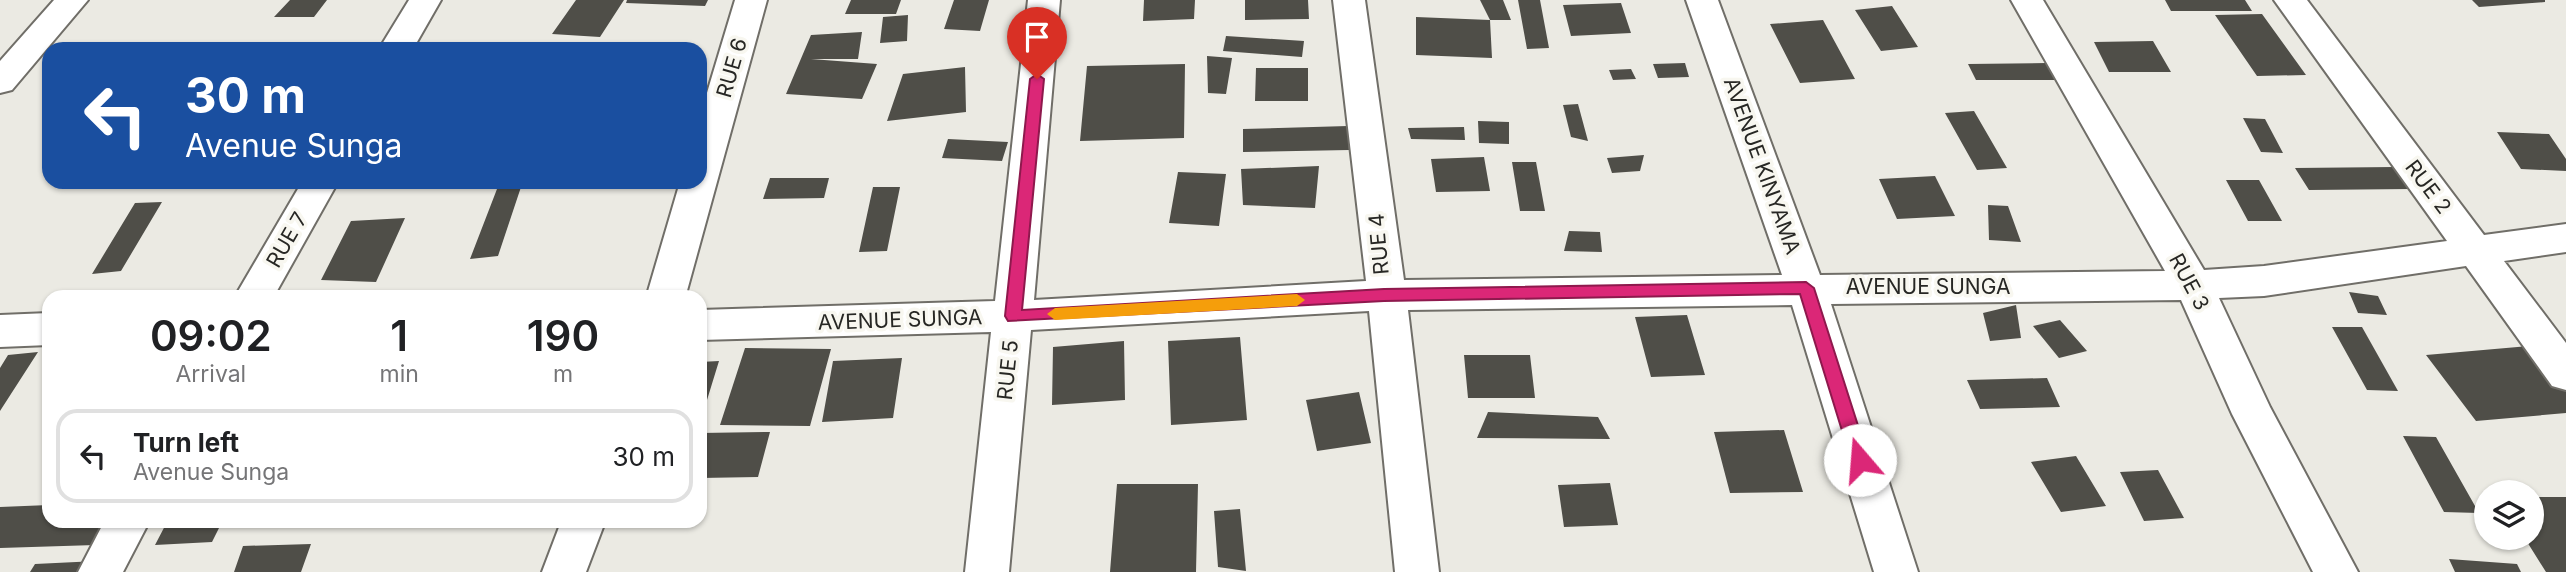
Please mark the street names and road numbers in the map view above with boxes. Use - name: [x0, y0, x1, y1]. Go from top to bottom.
- street label: RUE 6: [711, 35, 752, 100]
- street label: AVENUE KINYAMA: [1719, 74, 1806, 258]
- street label: RUE 2: [2400, 155, 2457, 218]
- street label: RUE 7: [261, 208, 312, 272]
- street label: RUE 4: [1363, 212, 1394, 276]
- street label: RUE 3: [2164, 249, 2215, 314]
- street label: AVENUE SUNGA: [1846, 274, 2010, 299]
- street label: AVENUE SUNGA: [817, 304, 983, 335]
- street label: RUE 5: [992, 339, 1023, 401]

